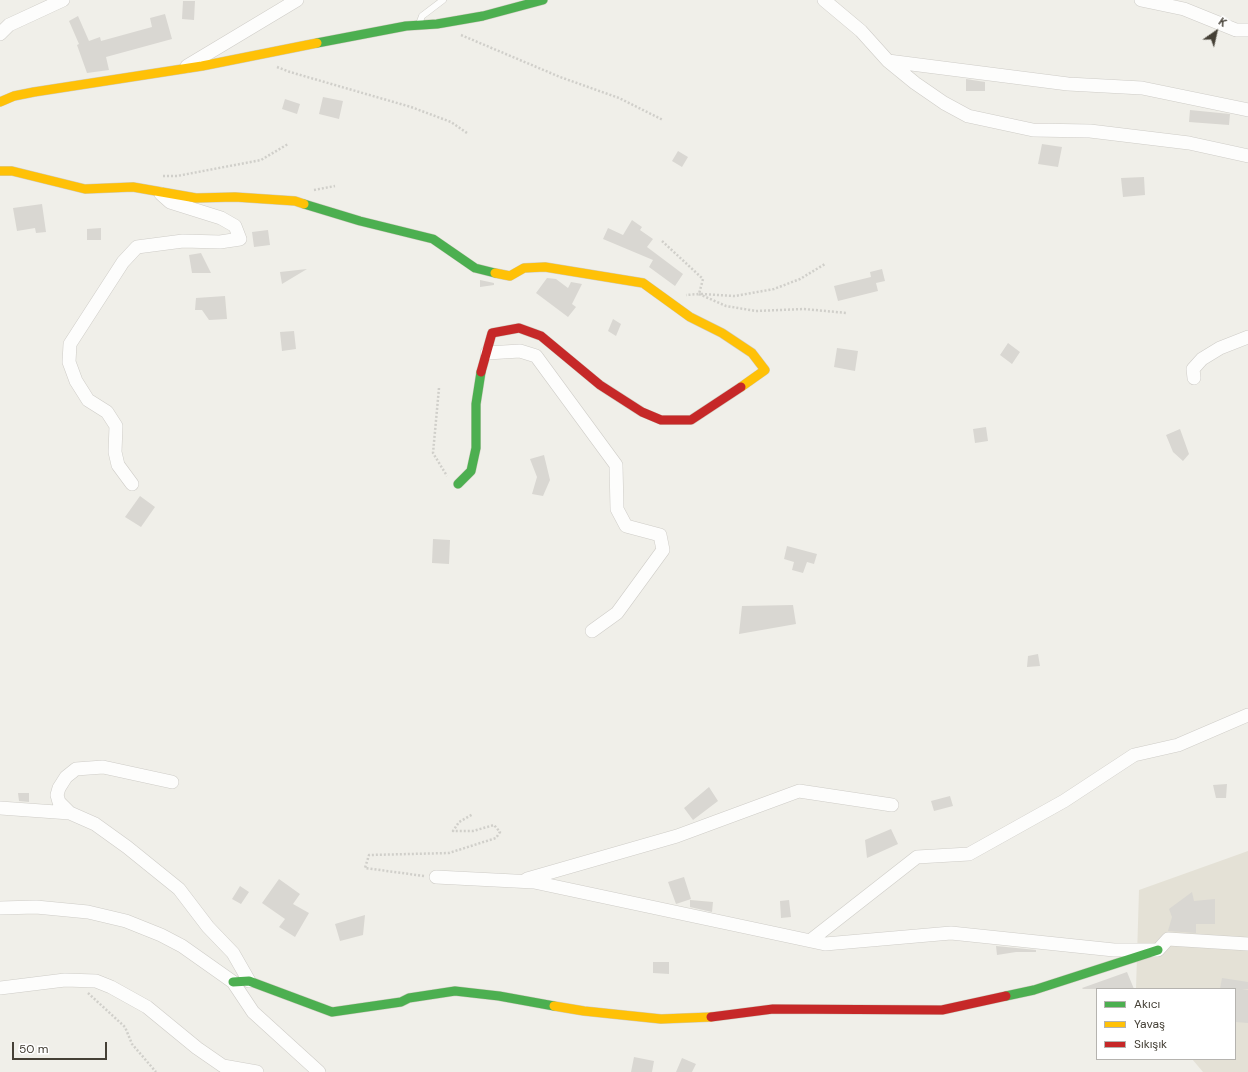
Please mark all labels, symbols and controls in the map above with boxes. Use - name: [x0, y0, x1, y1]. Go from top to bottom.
- north arrow: [1196, 12, 1236, 52]
- text: K: [1216, 14, 1230, 30]
- legend: [1096, 988, 1236, 1060]
- text: Akıcı: [1134, 996, 1160, 1012]
- text: Yavaş: [1134, 1016, 1165, 1032]
- scale bar: [14, 1034, 109, 1060]
- text: Sıkışık: [1134, 1036, 1167, 1052]
- text: 50 m: [19, 1041, 48, 1057]

